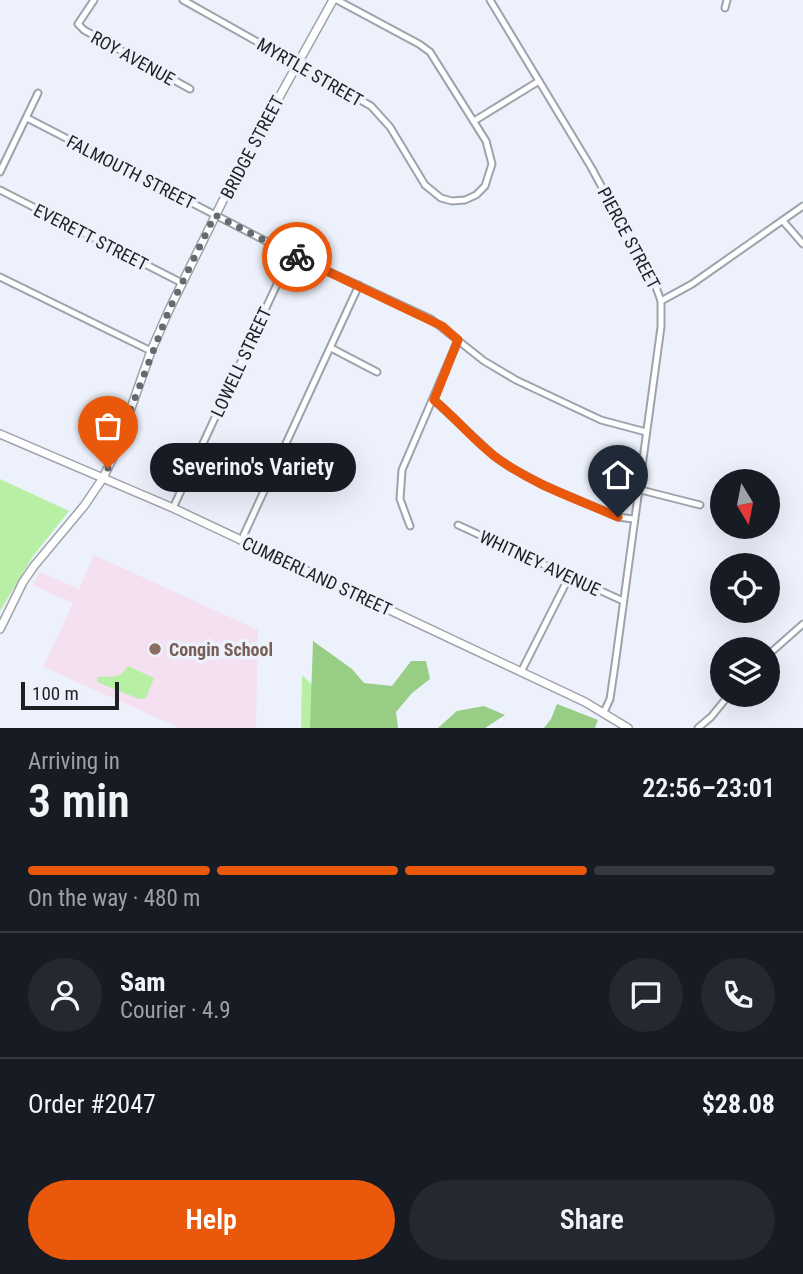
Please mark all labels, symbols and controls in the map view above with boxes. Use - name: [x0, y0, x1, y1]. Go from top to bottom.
- street label: ROY AVENUE: [87, 26, 179, 90]
- street label: MYRTLE STREET: [253, 33, 367, 111]
- street label: BRIDGE STREET: [216, 92, 288, 202]
- street label: FALMOUTH STREET: [63, 131, 199, 213]
- street label: PIERCE STREET: [593, 184, 665, 292]
- street label: EVERETT STREET: [31, 199, 151, 275]
- courier: [262, 222, 332, 292]
- icon: bike: [278, 238, 316, 276]
- street label: LOWELL STREET: [206, 304, 276, 420]
- pin: [78, 396, 138, 468]
- icon: bag: [89, 407, 127, 445]
- callout: Severino's Variety: [150, 444, 356, 492]
- pin: [588, 445, 648, 517]
- text: Severino's Variety: [172, 454, 334, 481]
- icon: home: [599, 456, 637, 494]
- north arrow: [710, 469, 780, 539]
- map controls: [710, 469, 780, 707]
- street label: WHITNEY AVENUE: [476, 526, 604, 600]
- street label: CUMBERLAND STREET: [239, 532, 395, 620]
- button: locate: [710, 553, 780, 623]
- button: layers: [710, 637, 780, 707]
- place label: Congin School: [169, 639, 273, 660]
- marker: Congin School: [147, 641, 163, 657]
- scale bar: [21, 679, 119, 711]
- text: 100 m: [32, 682, 79, 705]
- text: Arriving in: [28, 748, 120, 775]
- text: 22:56–23:01: [642, 773, 775, 803]
- text: 3 min: [28, 774, 130, 828]
- text: On the way · 480 m: [28, 885, 200, 912]
- button: person: [28, 958, 102, 1032]
- button: chat: [609, 958, 683, 1032]
- button: phone: [701, 958, 775, 1032]
- text: Sam: [120, 967, 166, 997]
- text: Courier · 4.9: [120, 997, 231, 1024]
- text: Order #2047: [28, 1089, 156, 1119]
- text: $28.08: [702, 1089, 775, 1119]
- button: Help: [28, 1180, 395, 1260]
- button: Share: [409, 1180, 775, 1260]

